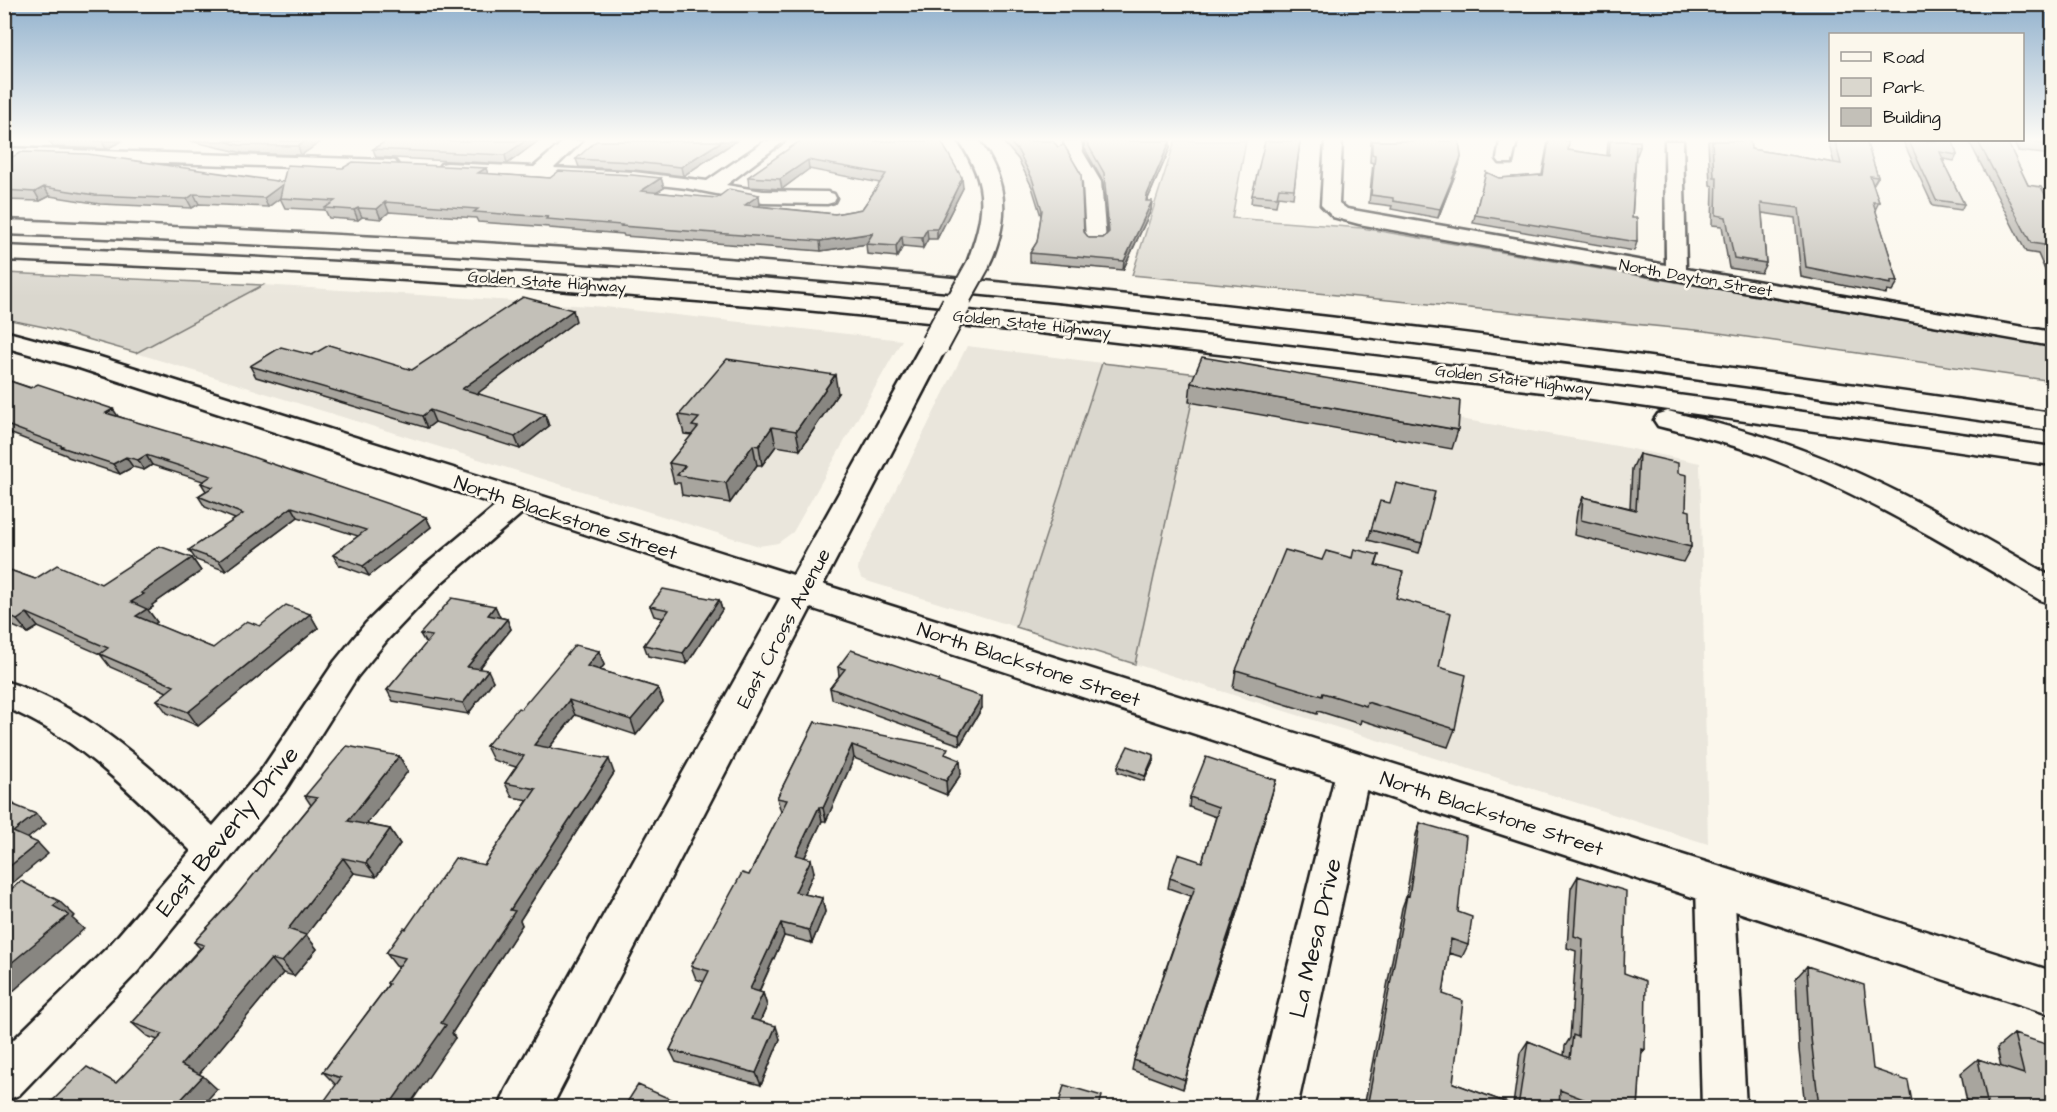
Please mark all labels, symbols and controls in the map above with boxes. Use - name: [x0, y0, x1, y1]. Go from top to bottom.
- legend: [1829, 33, 2024, 141]
- text: Road: [1883, 45, 1924, 70]
- text: Park: [1883, 75, 1925, 100]
- text: Building: [1883, 105, 1941, 131]
- street label: North Dayton Street: [1617, 254, 1775, 303]
- street label: Golden State Highway: [467, 265, 627, 300]
- street label: Golden State Highway: [952, 305, 1112, 344]
- street label: Golden State Highway: [1434, 359, 1594, 402]
- street label: North Blackstone Street: [450, 469, 681, 567]
- street label: East Cross Avenue: [730, 543, 838, 713]
- street label: North Blackstone Street: [913, 616, 1144, 714]
- street label: East Beverly Drive: [148, 739, 308, 925]
- street label: North Blackstone Street: [1376, 765, 1607, 863]
- street label: La Mesa Drive: [1281, 855, 1351, 1021]

